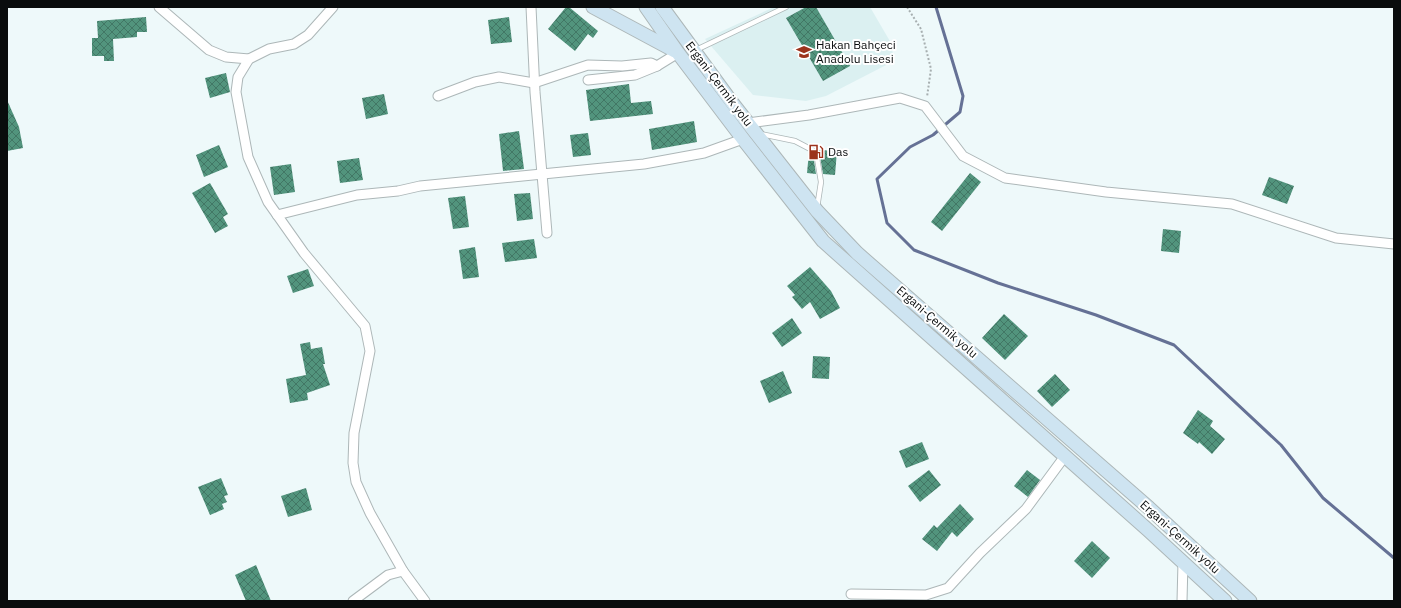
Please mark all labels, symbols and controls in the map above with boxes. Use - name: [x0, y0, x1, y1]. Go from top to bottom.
- place label: Hakan Bahçeci Anadolu Lisesi: [816, 37, 896, 66]
- street label: Ergani-Çermik yolu: [683, 38, 756, 129]
- school or university icon: Hakan Bahçeci Anadolu Lisesi: [795, 43, 813, 61]
- fuel station icon: Das: [807, 143, 825, 161]
- place label: Das: [828, 144, 848, 159]
- street label: Ergani-Çermik yolu: [894, 282, 981, 361]
- street label: Ergani-Çermik yolu: [1137, 497, 1223, 576]

